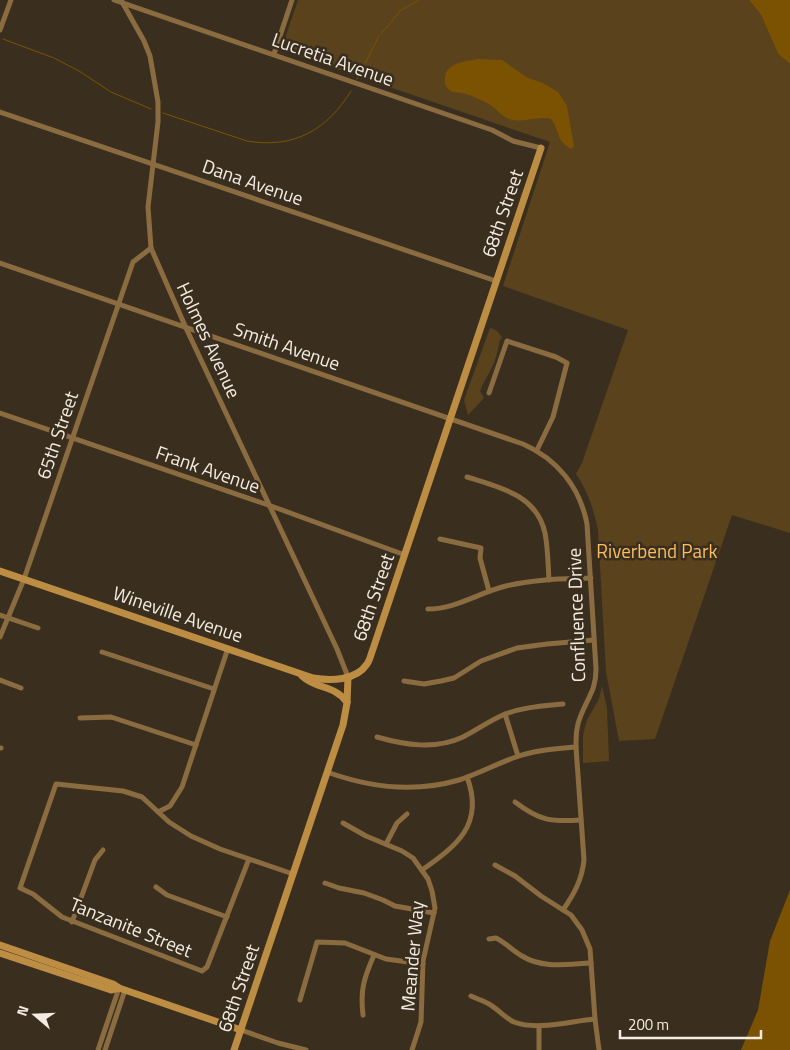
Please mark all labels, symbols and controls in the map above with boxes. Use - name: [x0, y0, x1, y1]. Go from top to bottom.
- street label: Lucretia Avenue: [268, 24, 398, 93]
- street label: Dana Avenue: [199, 151, 308, 212]
- street label: 68th Street: [473, 165, 530, 261]
- street label: Holmes Avenue: [170, 277, 249, 403]
- street label: Smith Avenue: [230, 314, 344, 377]
- street label: 65th Street: [28, 387, 85, 483]
- street label: Frank Avenue: [152, 437, 264, 500]
- park label: Riverbend Park: [596, 536, 718, 565]
- street label: Confluence Drive: [559, 547, 592, 683]
- street label: 68th Street: [344, 549, 401, 645]
- street label: Wineville Avenue: [109, 578, 247, 649]
- street label: Tanzanite Street: [65, 889, 197, 964]
- street label: Meander Way: [392, 900, 431, 1012]
- street label: 68th Street: [209, 940, 266, 1036]
- north arrow: [10, 990, 60, 1040]
- text: N: [11, 1003, 34, 1019]
- scale bar: [620, 1008, 761, 1040]
- text: 200 m: [628, 1013, 669, 1036]

